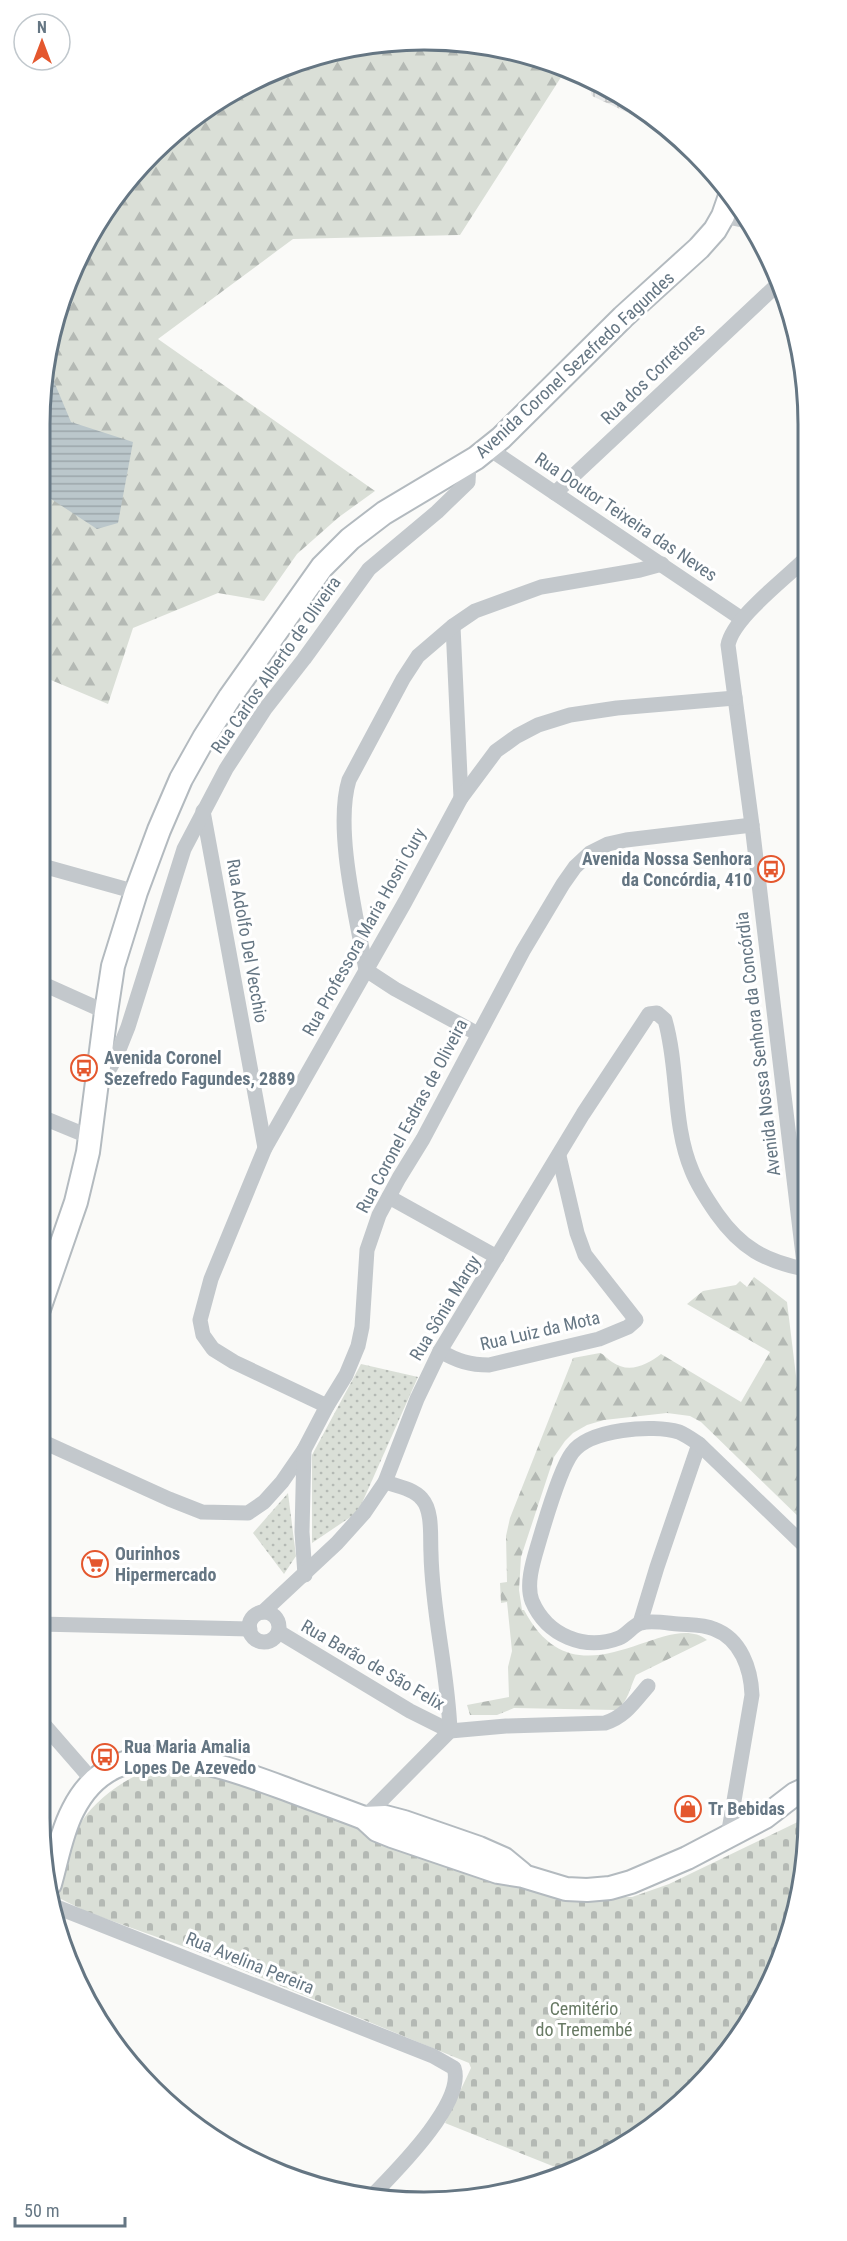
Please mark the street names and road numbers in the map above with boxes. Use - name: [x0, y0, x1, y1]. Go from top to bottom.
- street label: Avenida Coronel Sezefredo Fagundes: [471, 267, 678, 462]
- street label: Rua dos Corretores: [596, 319, 709, 428]
- street label: Rua Doutor Teixeira das Neves: [531, 448, 721, 585]
- street label: Rua Carlos Alberto de Oliveira: [206, 572, 345, 757]
- street label: Rua Professora Maria Hosni Cury: [298, 824, 430, 1039]
- street label: Rua Adolfo Del Vecchio: [223, 857, 272, 1024]
- street label: Avenida Nossa Senhora da Concórdia: [731, 911, 784, 1177]
- street label: Rua Coronel Esdras de Oliveira: [351, 1015, 472, 1216]
- street label: Rua Sônia Margy: [405, 1251, 484, 1364]
- street label: Rua Luiz da Mota: [478, 1307, 602, 1355]
- street label: Rua Barão de São Felix: [298, 1615, 449, 1714]
- street label: Rua Avelina Pereira: [183, 1927, 317, 1998]

